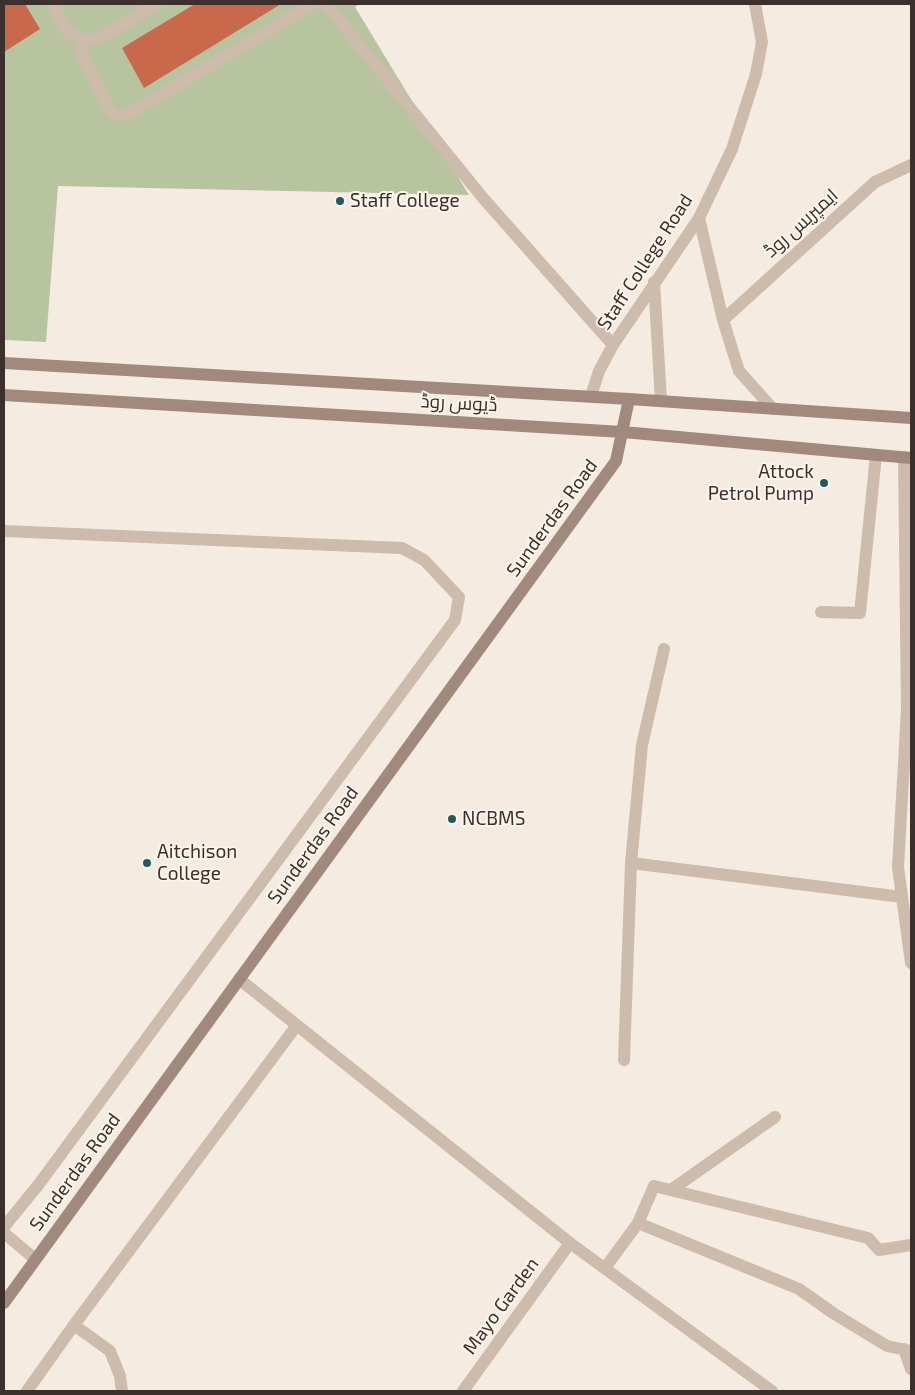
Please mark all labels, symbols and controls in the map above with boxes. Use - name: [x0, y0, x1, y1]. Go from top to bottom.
- street label: ایمپریس روڈ: [759, 184, 843, 262]
- place label: Staff College: [350, 190, 460, 212]
- street label: Staff College Road: [592, 190, 698, 334]
- marker: Staff College: [334, 195, 346, 207]
- street label: ڈیوس روڈ: [420, 390, 498, 416]
- street label: Sunderdas Road: [502, 455, 602, 581]
- place label: Attock Petrol Pump: [708, 461, 814, 505]
- marker: Attock Petrol Pump: [818, 477, 830, 489]
- street label: Sunderdas Road: [263, 782, 363, 908]
- place label: NCBMS: [462, 808, 525, 830]
- marker: NCBMS: [446, 813, 458, 825]
- place label: Aitchison College: [157, 841, 237, 885]
- marker: Aitchison College: [141, 857, 153, 869]
- street label: Sunderdas Road: [25, 1109, 125, 1235]
- street label: Mayo Garden: [458, 1253, 544, 1359]

